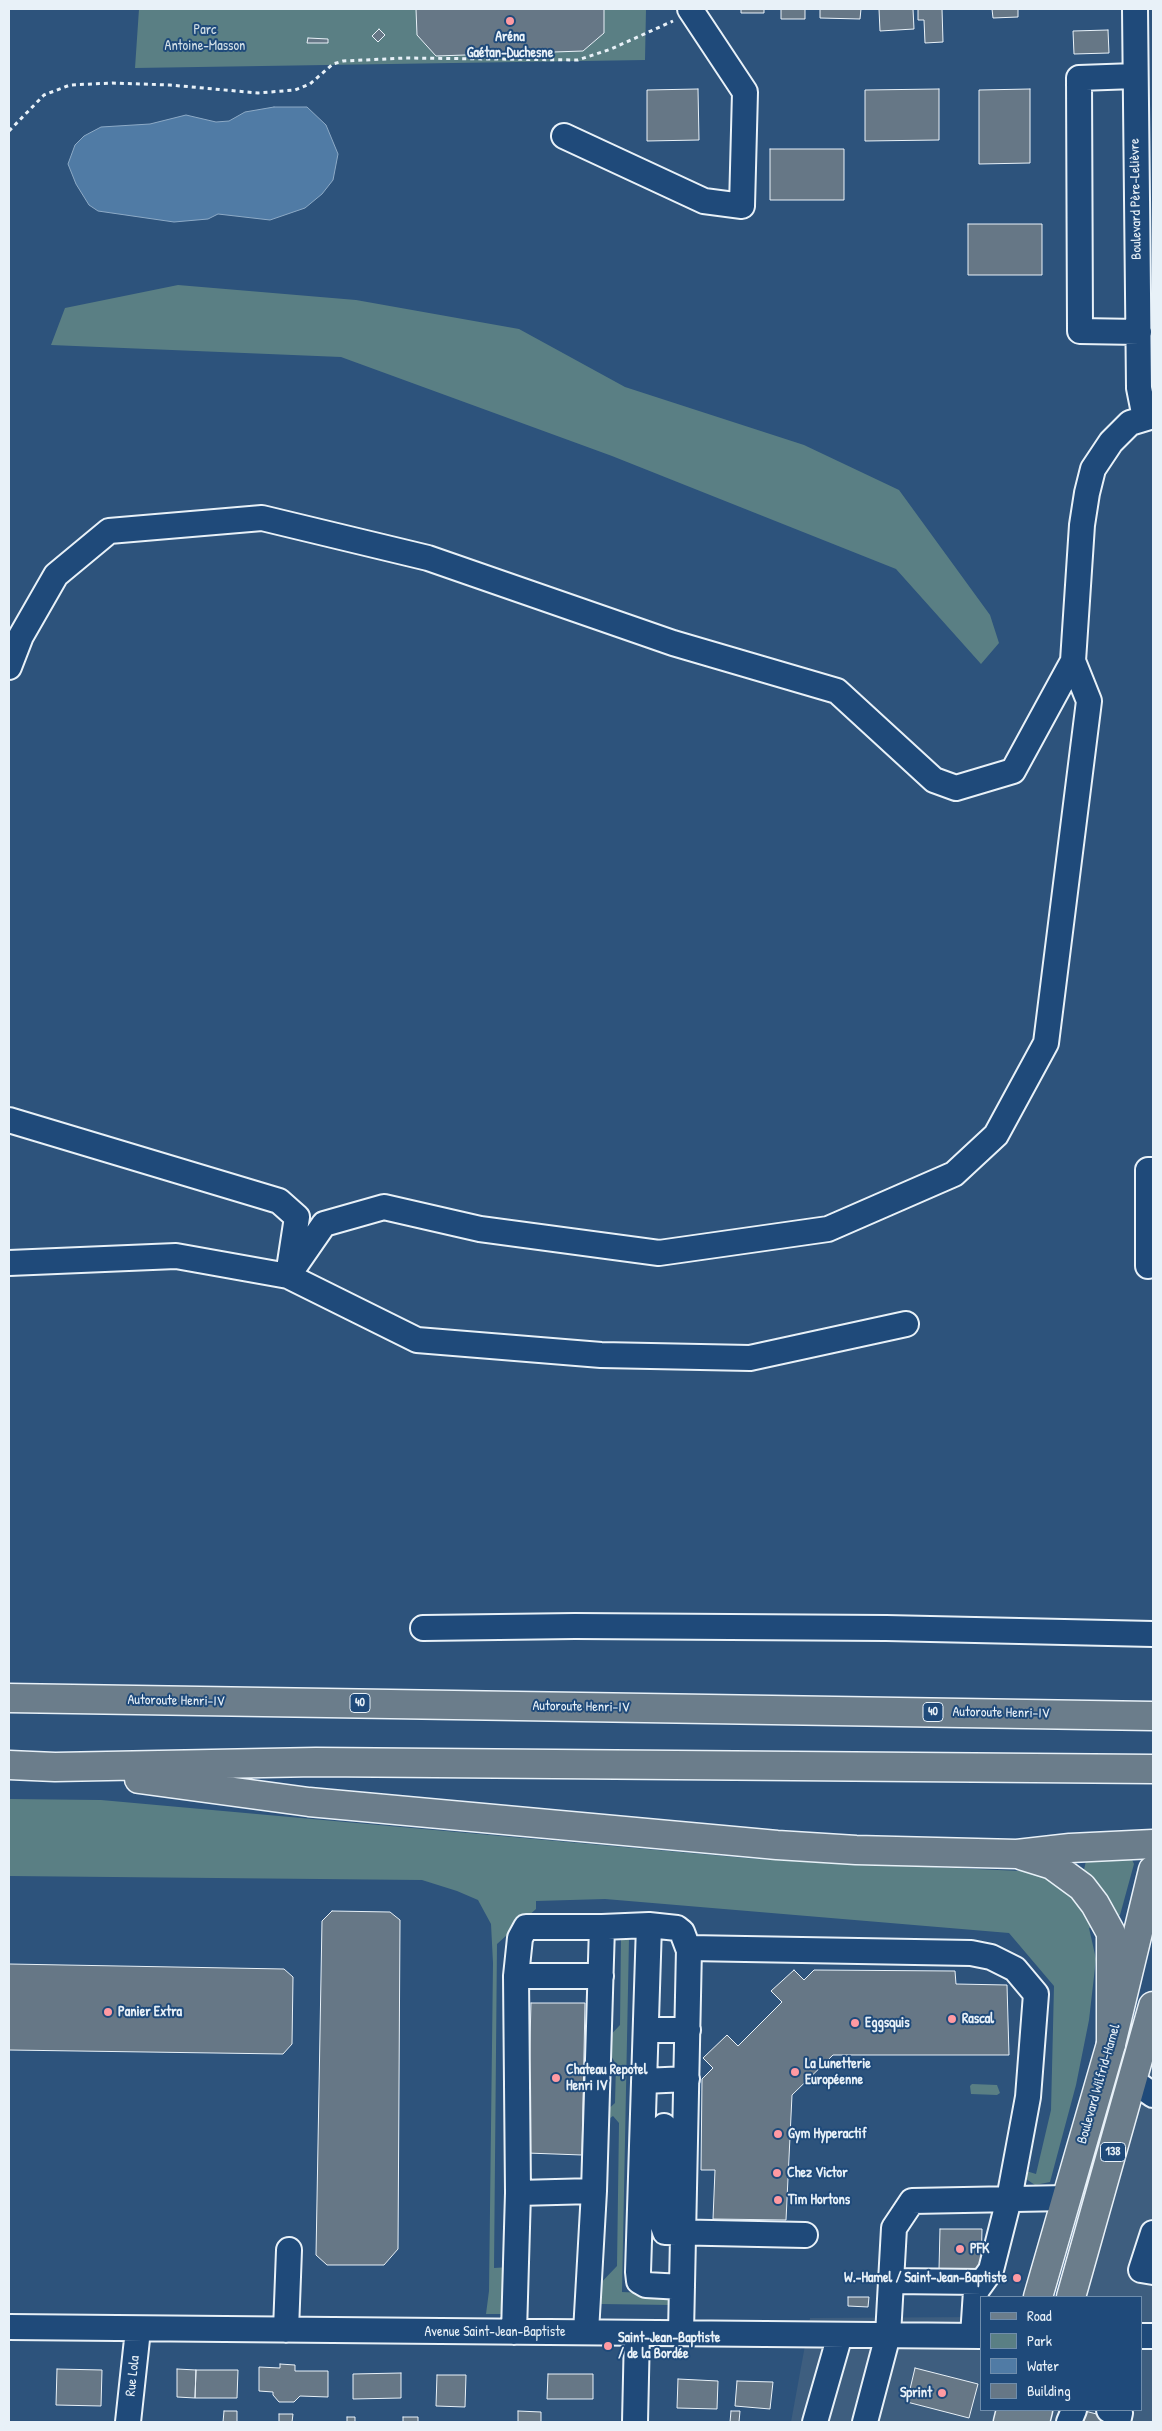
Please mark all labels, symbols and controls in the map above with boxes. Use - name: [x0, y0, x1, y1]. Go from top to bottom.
- marker: Aréna Gaétan-Duchesne: [504, 15, 516, 27]
- park label: Parc Antoine-Masson: [165, 22, 245, 54]
- place label: Aréna Gaétan-Duchesne: [467, 29, 553, 62]
- street label: Boulevard Père-Lelièvre: [1127, 138, 1145, 260]
- street label: Autoroute Henri-IV: [127, 1692, 225, 1710]
- road number: 40: [350, 1694, 370, 1712]
- street label: Autoroute Henri-IV: [532, 1698, 630, 1716]
- road number: 40: [923, 1702, 943, 1721]
- street label: Autoroute Henri-IV: [952, 1704, 1050, 1722]
- place label: Panier Extra: [118, 2004, 182, 2020]
- marker: Panier Extra: [102, 2006, 114, 2018]
- place label: Rascal: [962, 2011, 994, 2027]
- marker: Rascal: [946, 2013, 958, 2025]
- place label: Eggsquis: [865, 2015, 910, 2031]
- marker: Eggsquis: [849, 2017, 861, 2029]
- street label: Boulevard Wilfrid-Hamel: [1074, 2022, 1124, 2146]
- place label: La Lunetterie Européenne: [805, 2056, 871, 2088]
- place label: Chateau Repotel Henri IV: [566, 2062, 647, 2094]
- marker: La Lunetterie Européenne: [789, 2066, 801, 2078]
- marker: Chateau Repotel Henri IV: [550, 2072, 562, 2084]
- place label: Gym Hyperactif: [788, 2126, 867, 2142]
- marker: Gym Hyperactif: [772, 2128, 784, 2140]
- road number: 138: [1100, 2142, 1126, 2162]
- place label: Chez Victor: [787, 2165, 848, 2181]
- marker: Chez Victor: [771, 2167, 783, 2179]
- place label: Tim Hortons: [788, 2192, 850, 2208]
- marker: Tim Hortons: [772, 2194, 784, 2206]
- place label: PFK: [970, 2241, 989, 2257]
- marker: PFK: [954, 2243, 966, 2255]
- place label: W.-Hamel / Saint-Jean-Baptiste: [844, 2270, 1007, 2286]
- marker: W.-Hamel / Saint-Jean-Baptiste: [1011, 2272, 1023, 2284]
- legend: [980, 2296, 1142, 2411]
- text: Road: [1027, 2305, 1052, 2326]
- street label: Avenue Saint-Jean-Baptiste: [424, 2324, 566, 2340]
- place label: Saint-Jean-Baptiste / de la Bordée: [618, 2330, 720, 2362]
- text: Park: [1027, 2330, 1052, 2351]
- marker: Saint-Jean-Baptiste / de la Bordée: [602, 2340, 614, 2352]
- street label: Rue Lola: [123, 2355, 143, 2397]
- text: Water: [1027, 2355, 1059, 2376]
- text: Building: [1027, 2380, 1071, 2401]
- place label: Sprint: [900, 2385, 932, 2401]
- marker: Sprint: [936, 2387, 948, 2399]

